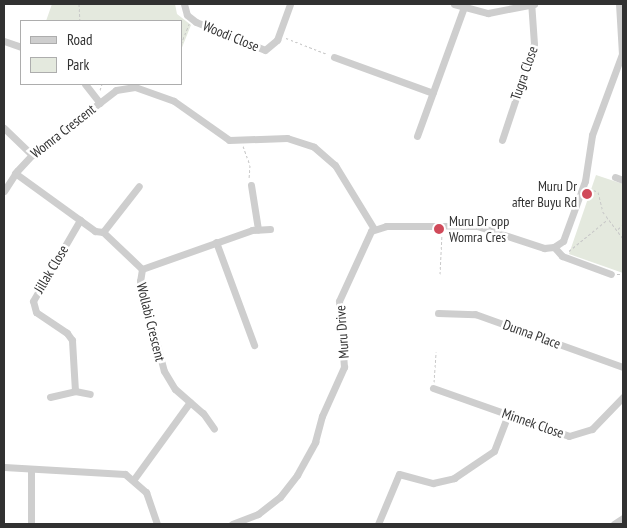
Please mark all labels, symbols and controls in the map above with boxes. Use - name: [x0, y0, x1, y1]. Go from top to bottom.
- street label: Woodi Close: [200, 17, 262, 55]
- legend: [20, 20, 182, 85]
- text: Road: [67, 30, 93, 49]
- street label: Tugra Close: [507, 44, 541, 102]
- text: Park: [67, 55, 89, 74]
- street label: Womra Crescent: [27, 101, 99, 161]
- place label: Muru Dr after Buyu Rd: [512, 178, 577, 210]
- marker: Muru Dr after Buyu Rd: [581, 188, 593, 200]
- place label: Muru Dr opp Womra Cres: [449, 213, 509, 246]
- marker: Muru Dr opp Womra Cres: [433, 223, 445, 235]
- street label: Jillak Close: [30, 242, 72, 296]
- street label: Wollabi Crescent: [133, 281, 169, 363]
- street label: Muru Drive: [332, 305, 352, 359]
- street label: Dunna Place: [501, 316, 563, 352]
- street label: Minnek Close: [500, 405, 566, 441]

